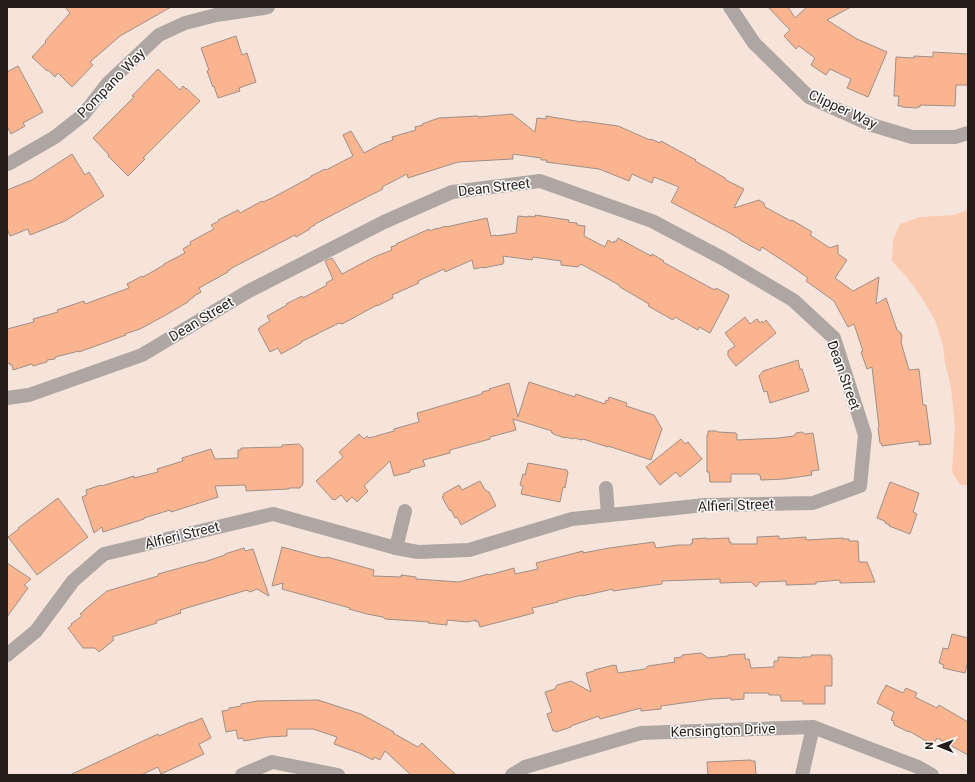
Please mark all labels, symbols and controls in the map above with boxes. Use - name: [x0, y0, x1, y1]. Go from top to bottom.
- street label: Pompano Way: [74, 45, 148, 121]
- street label: Clipper Way: [806, 86, 880, 132]
- street label: Dean Street: [457, 175, 531, 199]
- street label: Dean Street: [166, 293, 236, 344]
- street label: Dean Street: [824, 338, 864, 412]
- street label: Alfieri Street: [698, 496, 775, 514]
- street label: Alfieri Street: [143, 518, 221, 552]
- street label: Kensington Drive: [670, 720, 776, 740]
- north arrow: [919, 726, 959, 766]
- text: N: [923, 742, 936, 750]

